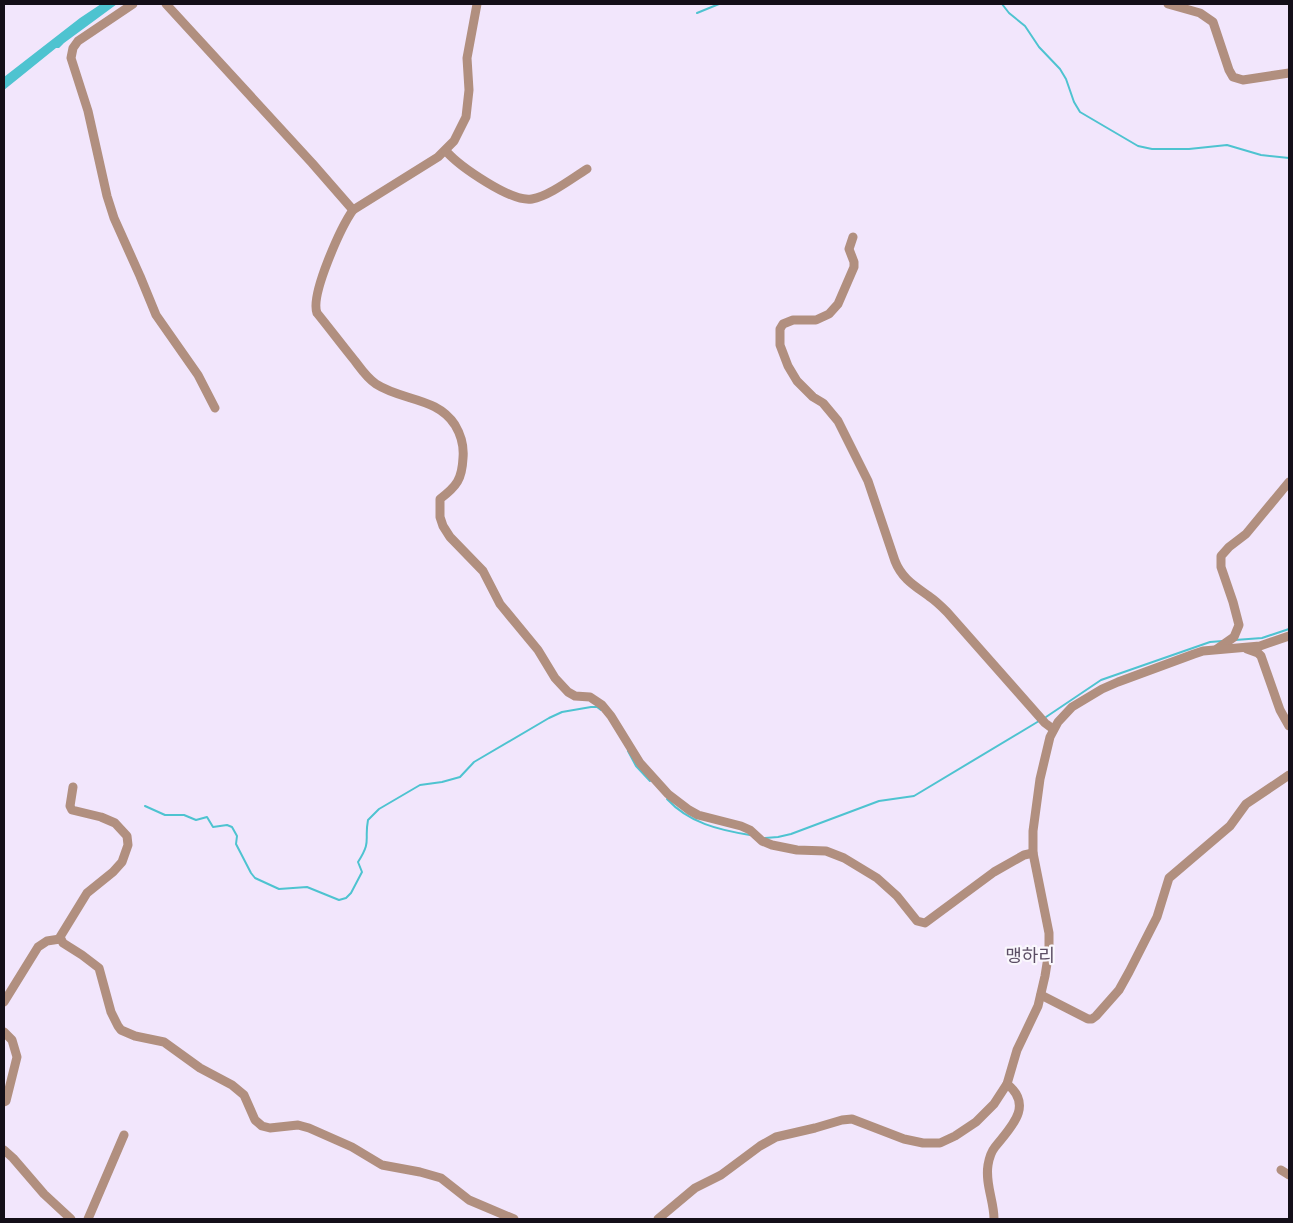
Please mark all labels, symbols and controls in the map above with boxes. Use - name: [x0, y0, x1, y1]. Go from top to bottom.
- district label: 맹하리: [1005, 945, 1055, 967]

